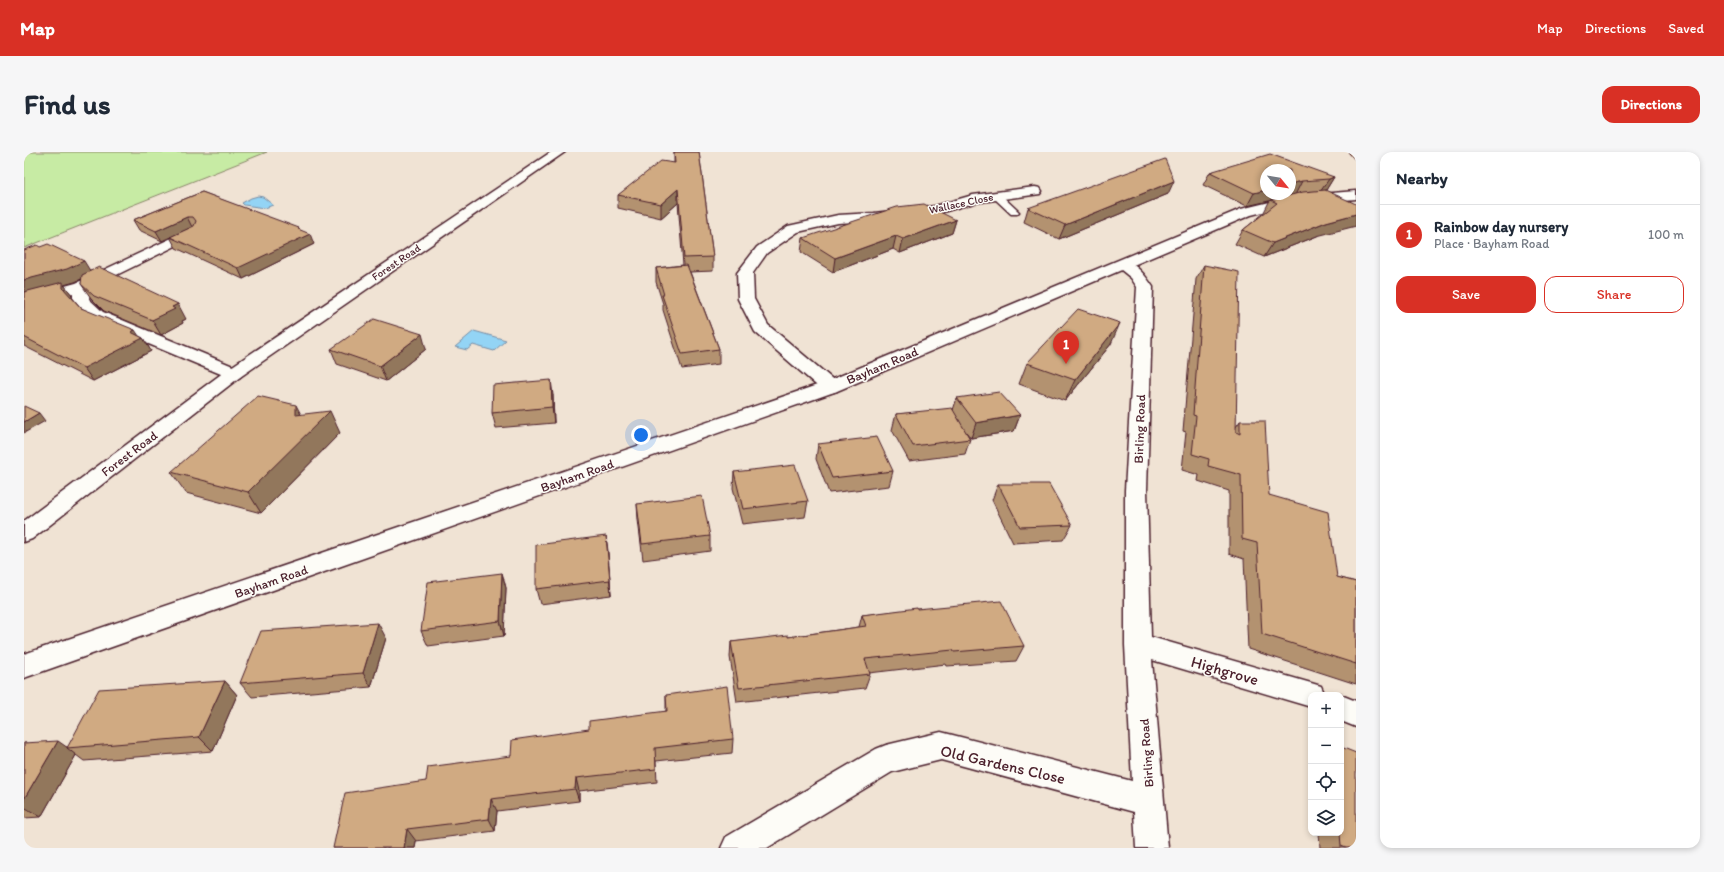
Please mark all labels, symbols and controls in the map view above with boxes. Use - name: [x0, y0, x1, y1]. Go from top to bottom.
- text: Map: [20, 17, 55, 40]
- text: Map: [1537, 20, 1563, 37]
- text: Directions: [1585, 20, 1646, 37]
- text: Saved: [1668, 20, 1704, 37]
- button: Directions: [1602, 86, 1700, 123]
- text: Find us: [24, 87, 111, 121]
- north arrow: [1260, 164, 1296, 200]
- text: Nearby: [1396, 168, 1448, 188]
- street label: Wallace Close: [928, 190, 994, 217]
- text: Rainbow day nursery: [1434, 218, 1568, 236]
- text: 1: [1406, 227, 1412, 242]
- text: 100 m: [1648, 227, 1684, 242]
- text: Place · Bayham Road: [1434, 236, 1549, 251]
- street label: Forest Road: [369, 241, 423, 283]
- button: Save: [1396, 276, 1536, 313]
- button: Share: [1544, 276, 1684, 313]
- pin: 1: [1053, 331, 1079, 364]
- street label: Bayham Road: [844, 344, 920, 387]
- street label: Birling Road: [1131, 394, 1148, 464]
- your location: [631, 425, 651, 445]
- street label: Forest Road: [98, 427, 160, 479]
- street label: Bayham Road: [539, 456, 616, 495]
- street label: Bayham Road: [233, 562, 310, 601]
- street label: Highgrove: [1189, 652, 1261, 689]
- map controls: [1308, 692, 1344, 836]
- button: +: [1308, 692, 1344, 728]
- street label: Birling Road: [1137, 718, 1156, 788]
- button: −: [1308, 728, 1344, 764]
- street label: Old Gardens Close: [939, 741, 1067, 788]
- button: locate: [1308, 764, 1344, 800]
- button: layers: [1308, 800, 1344, 836]

